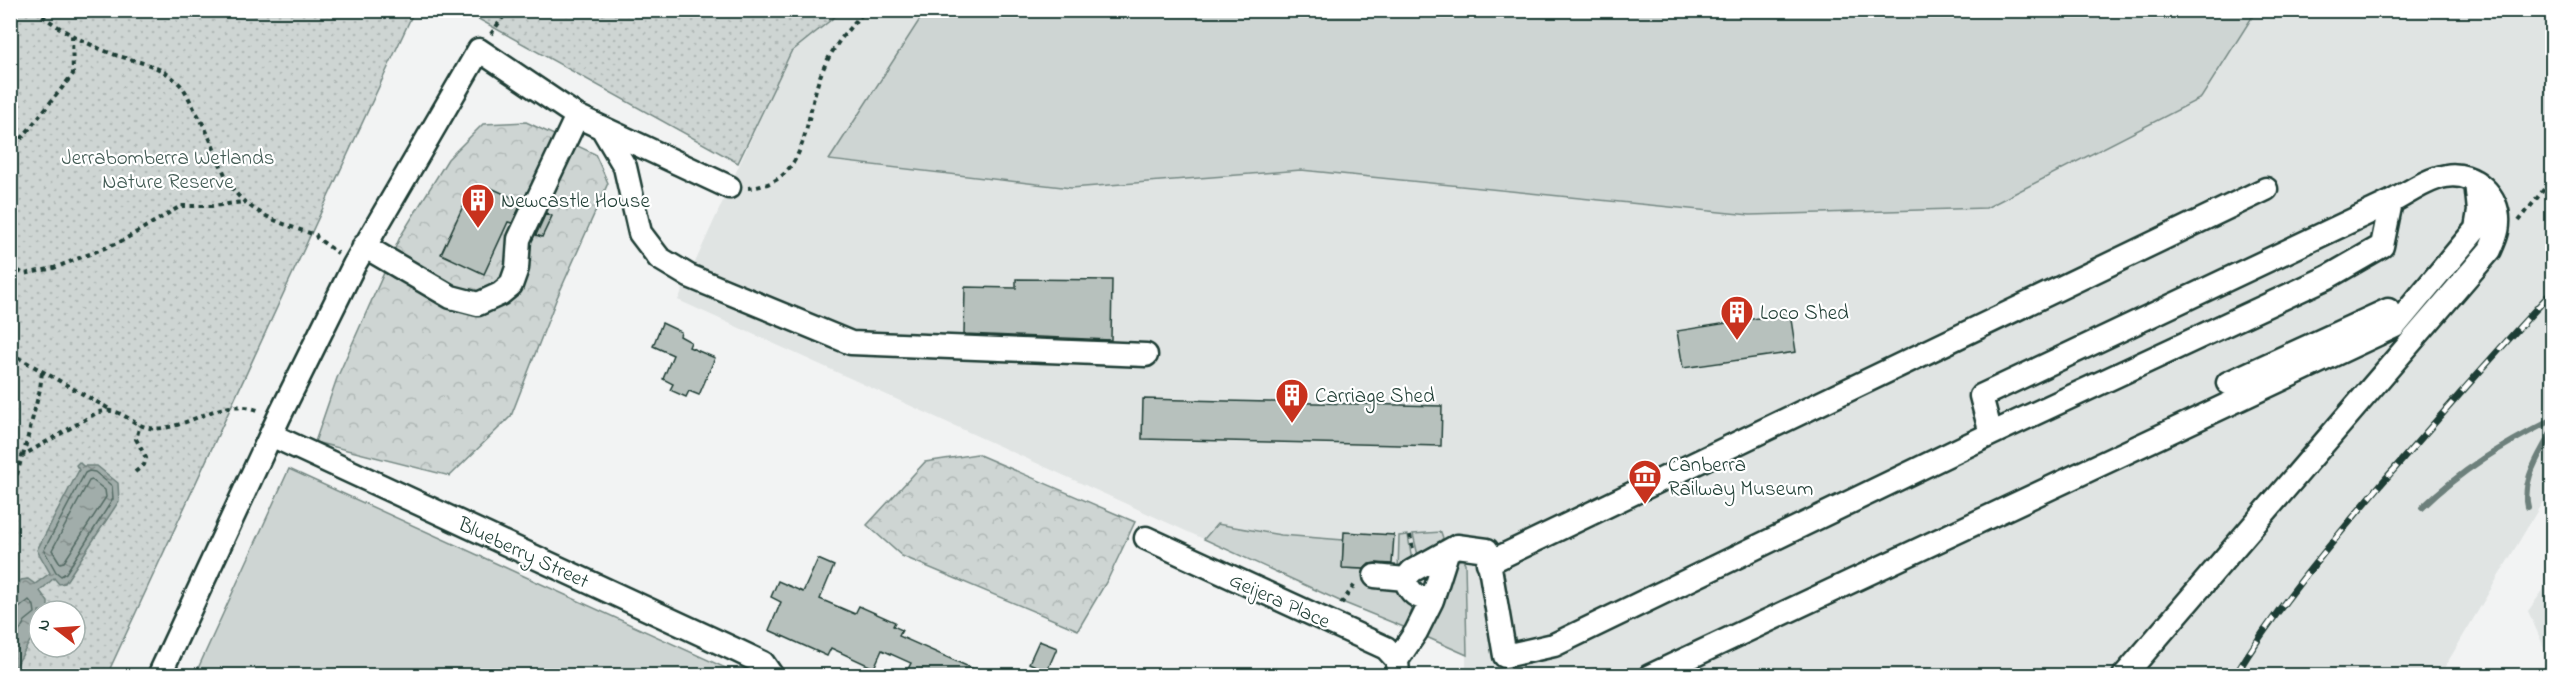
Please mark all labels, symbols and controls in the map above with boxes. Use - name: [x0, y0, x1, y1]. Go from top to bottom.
- park label: Jerrabomberra Wetlands Nature Reserve: [62, 144, 274, 198]
- building icon: Newcastle House: [460, 182, 496, 229]
- place label: Newcastle House: [501, 187, 651, 217]
- building icon: Loco Shed: [1719, 294, 1755, 341]
- place label: Loco Shed: [1760, 299, 1849, 329]
- building icon: Carriage Shed: [1274, 377, 1310, 424]
- place label: Carriage Shed: [1315, 382, 1435, 414]
- place label: Canberra Railway Museum: [1668, 451, 1813, 507]
- museum icon: Canberra Railway Museum: [1627, 458, 1663, 505]
- street label: Blueberry Street: [451, 510, 593, 599]
- street label: Geijera Place: [1224, 566, 1335, 638]
- north arrow: [27, 599, 87, 659]
- text: N: [32, 616, 58, 634]

